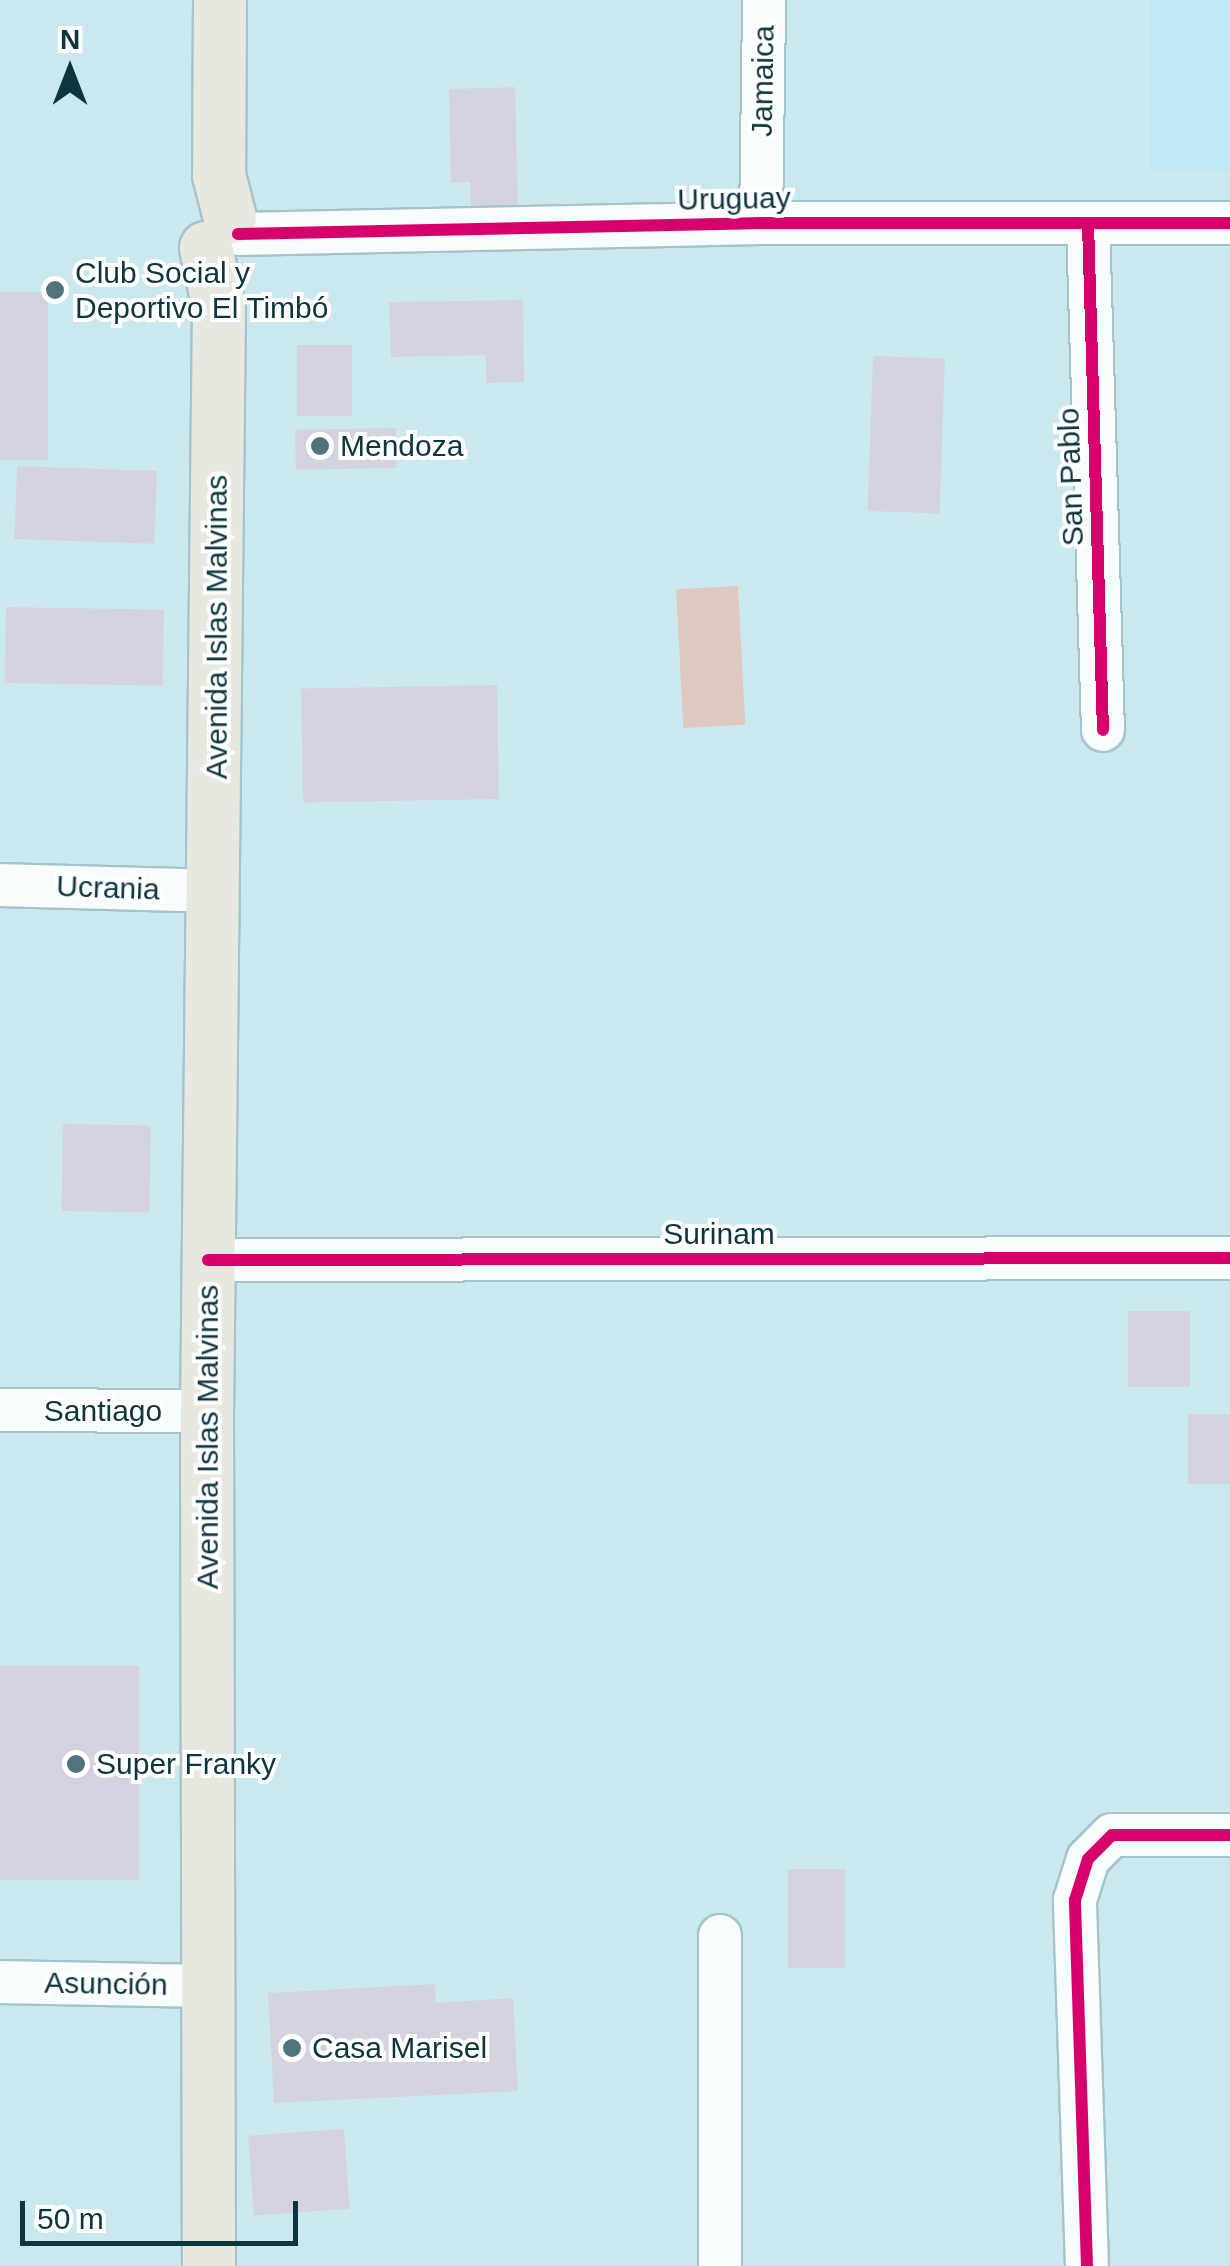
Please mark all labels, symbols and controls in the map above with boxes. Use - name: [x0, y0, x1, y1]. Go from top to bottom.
- north arrow: [20, 20, 120, 120]
- text: N: [60, 24, 80, 55]
- street label: Jamaica: [744, 25, 782, 137]
- street label: Uruguay: [677, 180, 791, 218]
- place label: Club Social y Deportivo El Timbó: [75, 255, 329, 326]
- marker: Club Social y Deportivo El Timbó: [44, 279, 66, 301]
- street label: San Pablo: [1051, 407, 1091, 547]
- place label: Mendoza: [340, 428, 463, 464]
- marker: Mendoza: [309, 435, 331, 457]
- street label: Avenida Islas Malvinas: [199, 475, 235, 779]
- street label: Ucrania: [56, 868, 160, 908]
- street label: Surinam: [663, 1216, 775, 1252]
- street label: Avenida Islas Malvinas: [190, 1285, 226, 1589]
- street label: Santiago: [44, 1393, 162, 1429]
- place label: Super Franky: [96, 1746, 276, 1782]
- marker: Super Franky: [65, 1753, 87, 1775]
- street label: Asunción: [44, 1965, 168, 2003]
- place label: Casa Marisel: [312, 2030, 487, 2066]
- marker: Casa Marisel: [281, 2037, 303, 2059]
- scale bar: [25, 2181, 302, 2243]
- text: 50 m: [37, 2202, 104, 2235]

